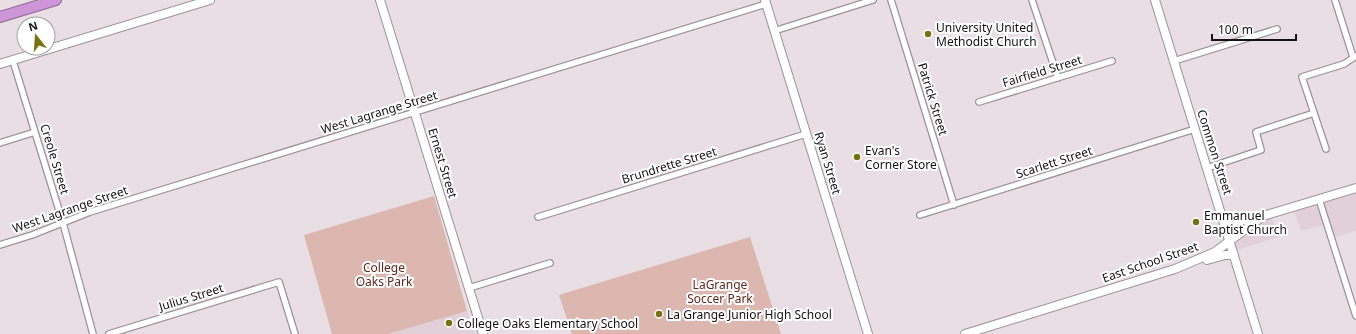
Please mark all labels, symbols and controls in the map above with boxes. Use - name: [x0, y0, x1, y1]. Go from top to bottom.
- north arrow: [16, 16, 56, 56]
- scale bar: [1212, 16, 1296, 42]
- text: N: [26, 17, 39, 34]
- place label: University United Methodist Church: [936, 19, 1037, 50]
- text: 100 m: [1218, 21, 1253, 38]
- marker: University United Methodist Church: [923, 29, 933, 39]
- street label: Fairfield Street: [1000, 51, 1084, 91]
- street label: Patrick Street: [914, 61, 952, 138]
- street label: West Lagrange Street: [319, 86, 440, 138]
- street label: Common Street: [1193, 107, 1237, 197]
- street label: Creole Street: [36, 122, 74, 197]
- street label: Ernest Street: [424, 126, 462, 201]
- street label: Ryan Street: [810, 130, 846, 197]
- street label: Scarlett Street: [1014, 141, 1095, 182]
- street label: Brundrette Street: [619, 142, 719, 188]
- place label: Evan's Corner Store: [865, 142, 937, 173]
- marker: Evan's Corner Store: [852, 152, 862, 162]
- street label: West Lagrange Street: [10, 181, 131, 237]
- place label: Emmanuel Baptist Church: [1204, 207, 1287, 238]
- marker: Emmanuel Baptist Church: [1191, 217, 1201, 227]
- street label: East School Street: [1100, 237, 1201, 286]
- park label: College Oaks Park: [356, 259, 413, 290]
- park label: LaGrange Soccer Park: [687, 276, 753, 307]
- street label: Julius Street: [156, 279, 226, 315]
- place label: La Grange Junior High School: [667, 306, 832, 323]
- marker: La Grange Junior High School: [654, 309, 664, 319]
- place label: College Oaks Elementary School: [457, 315, 638, 332]
- marker: College Oaks Elementary School: [444, 318, 454, 328]

